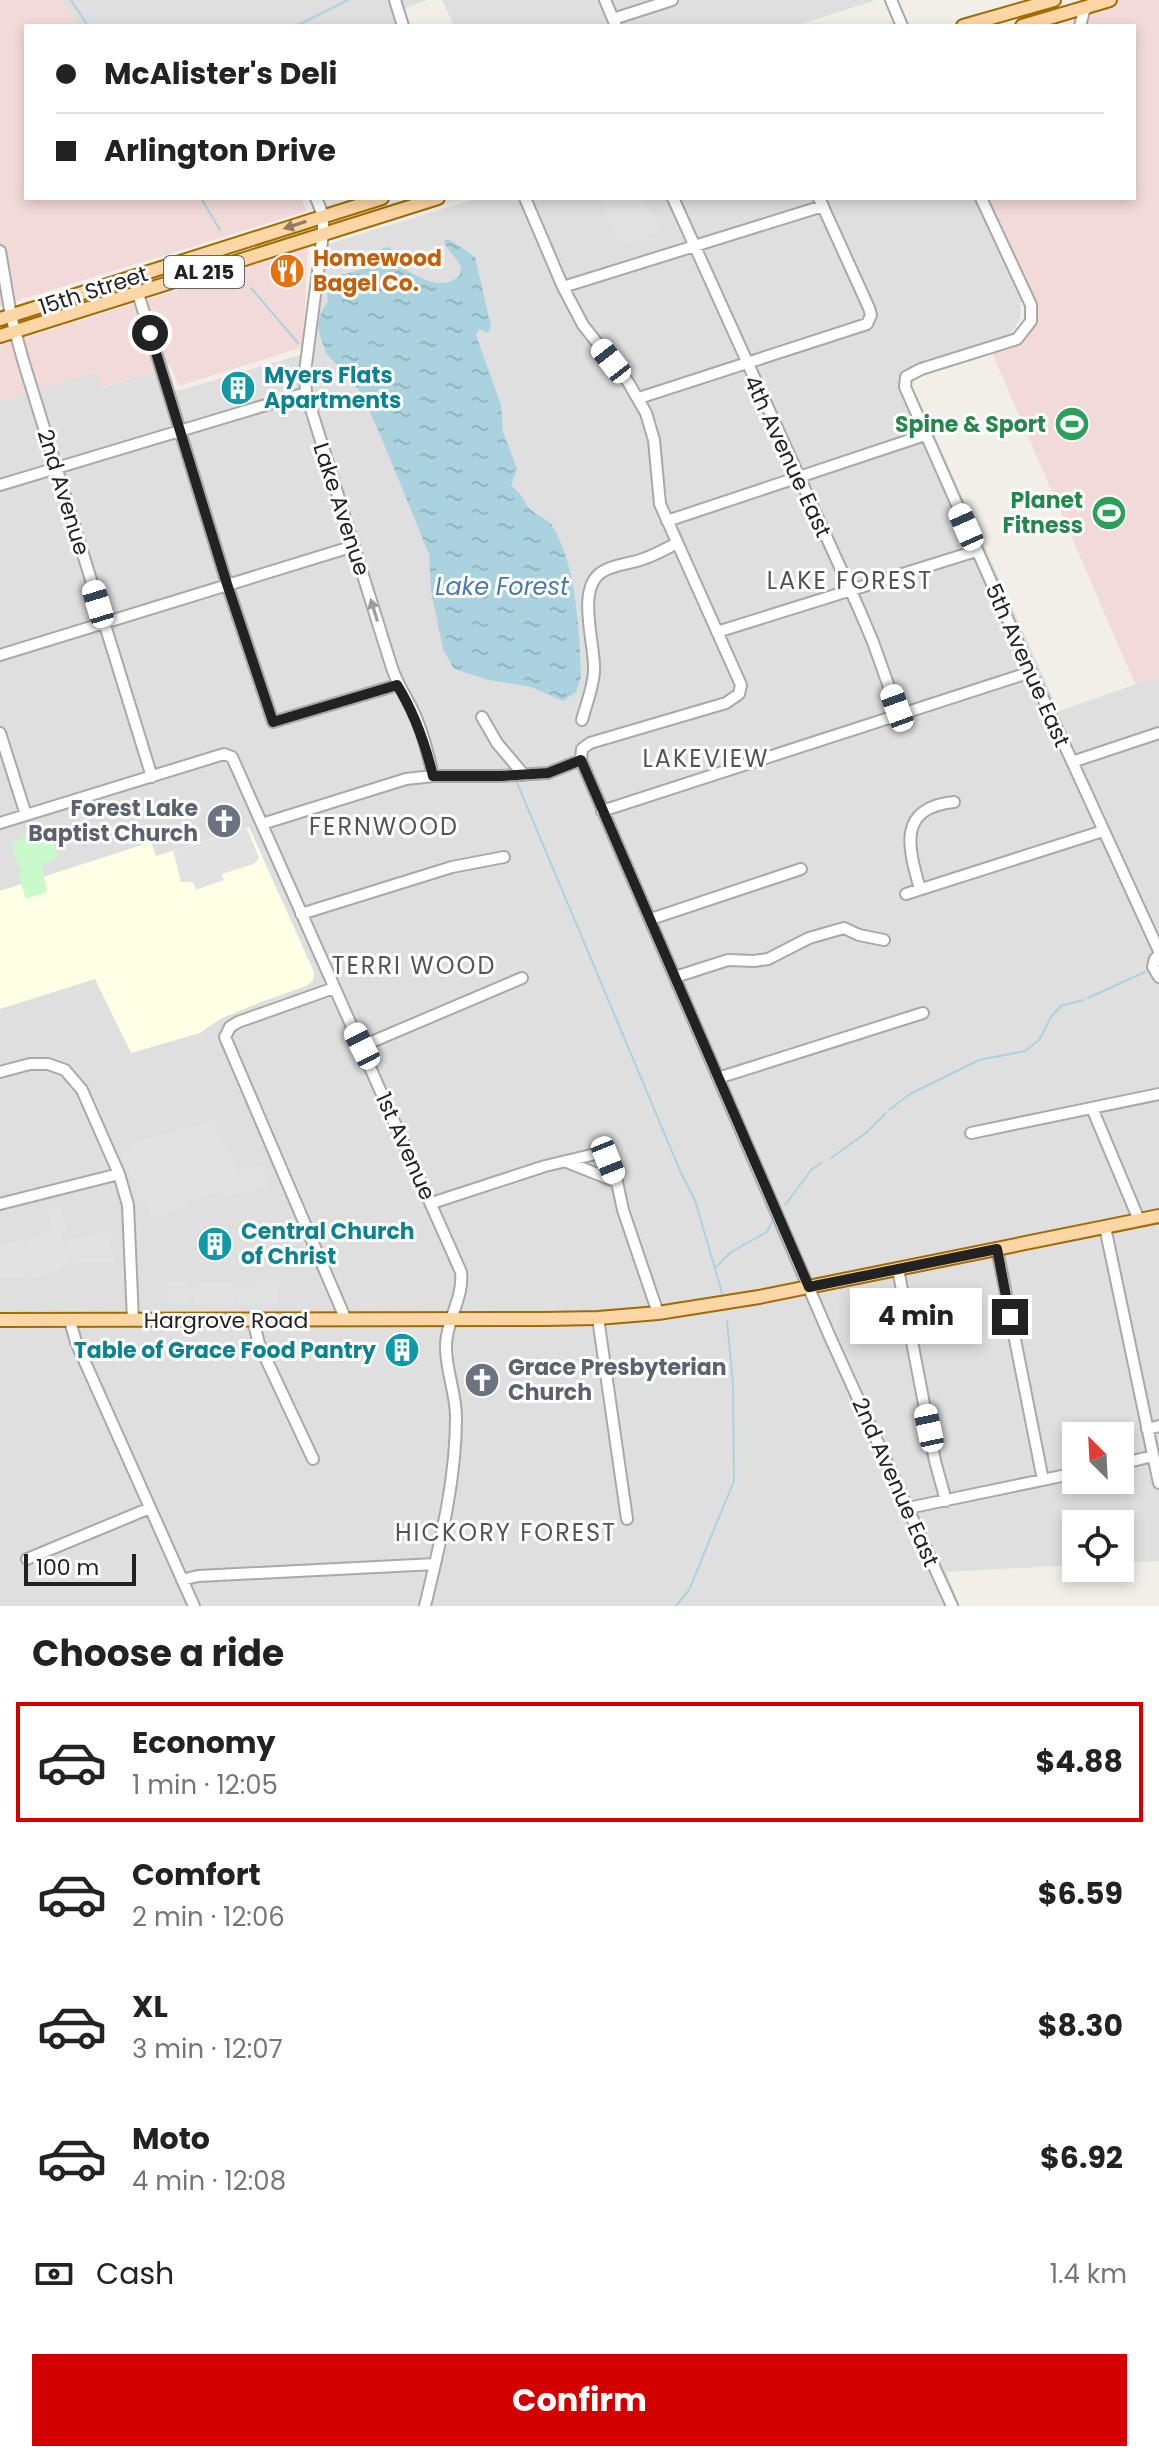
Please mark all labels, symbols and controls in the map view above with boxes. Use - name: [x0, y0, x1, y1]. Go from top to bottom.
- text: McAlister's Deli: [104, 52, 337, 95]
- text: Arlington Drive: [104, 129, 336, 172]
- one-way arrow: [283, 219, 307, 231]
- place label: Homewood Bagel Co.: [313, 243, 442, 299]
- restaurant icon: Homewood Bagel Co.: [268, 252, 306, 290]
- road number: AL 215: [164, 256, 244, 288]
- street label: 15th Street: [35, 258, 152, 323]
- route start: [132, 315, 168, 351]
- car: [587, 335, 635, 387]
- place label: Myers Flats Apartments: [264, 360, 401, 416]
- building icon: Myers Flats Apartments: [219, 369, 257, 407]
- street label: 4th Avenue East: [736, 370, 839, 542]
- sports icon: Spine & Sport: [1053, 405, 1091, 443]
- place label: Spine & Sport: [895, 409, 1046, 440]
- street label: 2nd Avenue: [30, 425, 97, 559]
- street label: Lake Avenue: [305, 439, 378, 579]
- place label: Planet Fitness: [1003, 485, 1083, 541]
- sports icon: Planet Fitness: [1090, 494, 1128, 532]
- car: [945, 500, 987, 554]
- district label: LAKE FOREST: [767, 564, 933, 597]
- water label: Lake Forest: [435, 570, 570, 603]
- car: [80, 578, 116, 630]
- street label: 5th Avenue East: [978, 579, 1077, 752]
- one-way arrow: [367, 598, 380, 622]
- car: [878, 681, 916, 735]
- district label: LAKEVIEW: [642, 742, 770, 775]
- place label: Forest Lake Baptist Church: [28, 793, 198, 849]
- church icon: Forest Lake Baptist Church: [205, 802, 243, 840]
- district label: FERNWOOD: [309, 810, 459, 843]
- district label: TERRI WOOD: [332, 949, 496, 982]
- car: [340, 1019, 384, 1073]
- street label: 1st Avenue: [368, 1087, 443, 1205]
- car: [588, 1133, 628, 1187]
- place label: Central Church of Christ: [241, 1216, 415, 1272]
- building icon: Central Church of Christ: [196, 1225, 234, 1263]
- callout: 4 min: [850, 1289, 982, 1345]
- text: 4 min: [878, 1298, 954, 1334]
- route end: [992, 1299, 1028, 1335]
- street label: Hargrove Road: [144, 1305, 308, 1336]
- building icon: Table of Grace Food Pantry: [383, 1331, 421, 1369]
- place label: Table of Grace Food Pantry: [74, 1335, 376, 1366]
- place label: Grace Presbyterian Church: [508, 1352, 727, 1408]
- church icon: Grace Presbyterian Church: [463, 1361, 501, 1399]
- street label: 2nd Avenue East: [844, 1393, 947, 1571]
- car: [912, 1402, 946, 1454]
- north arrow: [1062, 1422, 1134, 1494]
- map controls: [1062, 1422, 1134, 1582]
- button: locate: [1062, 1510, 1134, 1582]
- district label: HICKORY FOREST: [395, 1516, 617, 1549]
- scale bar: [24, 1550, 136, 1586]
- text: 100 m: [36, 1552, 99, 1583]
- text: Choose a ride: [32, 1628, 284, 1679]
- text: Economy: [132, 1721, 276, 1764]
- icon: car: [36, 1726, 108, 1798]
- text: $4.88: [1036, 1740, 1123, 1783]
- text: 1 min · 12:05: [132, 1767, 278, 1803]
- text: Comfort: [132, 1853, 261, 1896]
- icon: car: [36, 1858, 108, 1930]
- text: $6.59: [1038, 1872, 1123, 1915]
- text: 2 min · 12:06: [132, 1899, 285, 1935]
- text: XL: [132, 1985, 168, 2028]
- icon: car: [36, 1990, 108, 2062]
- text: $8.30: [1038, 2004, 1123, 2047]
- text: 3 min · 12:07: [132, 2031, 283, 2067]
- text: Moto: [132, 2117, 210, 2160]
- icon: car: [36, 2122, 108, 2194]
- text: $6.92: [1040, 2136, 1123, 2179]
- text: 4 min · 12:08: [132, 2163, 286, 2199]
- icon: cash: [32, 2252, 76, 2296]
- text: Cash: [96, 2252, 174, 2295]
- text: 1.4 km: [1050, 2256, 1127, 2292]
- button: Confirm: [32, 2354, 1127, 2446]

